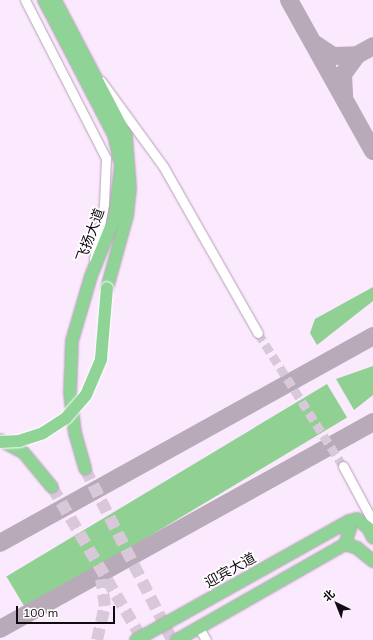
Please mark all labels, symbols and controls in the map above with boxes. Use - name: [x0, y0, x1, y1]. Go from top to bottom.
- street label: 飞扬大道: [73, 206, 107, 264]
- street label: 迎宾大道: [201, 549, 259, 591]
- north arrow: [317, 584, 357, 624]
- text: 北: [320, 586, 338, 604]
- scale bar: [18, 598, 117, 624]
- text: 100 m: [23, 605, 58, 620]

